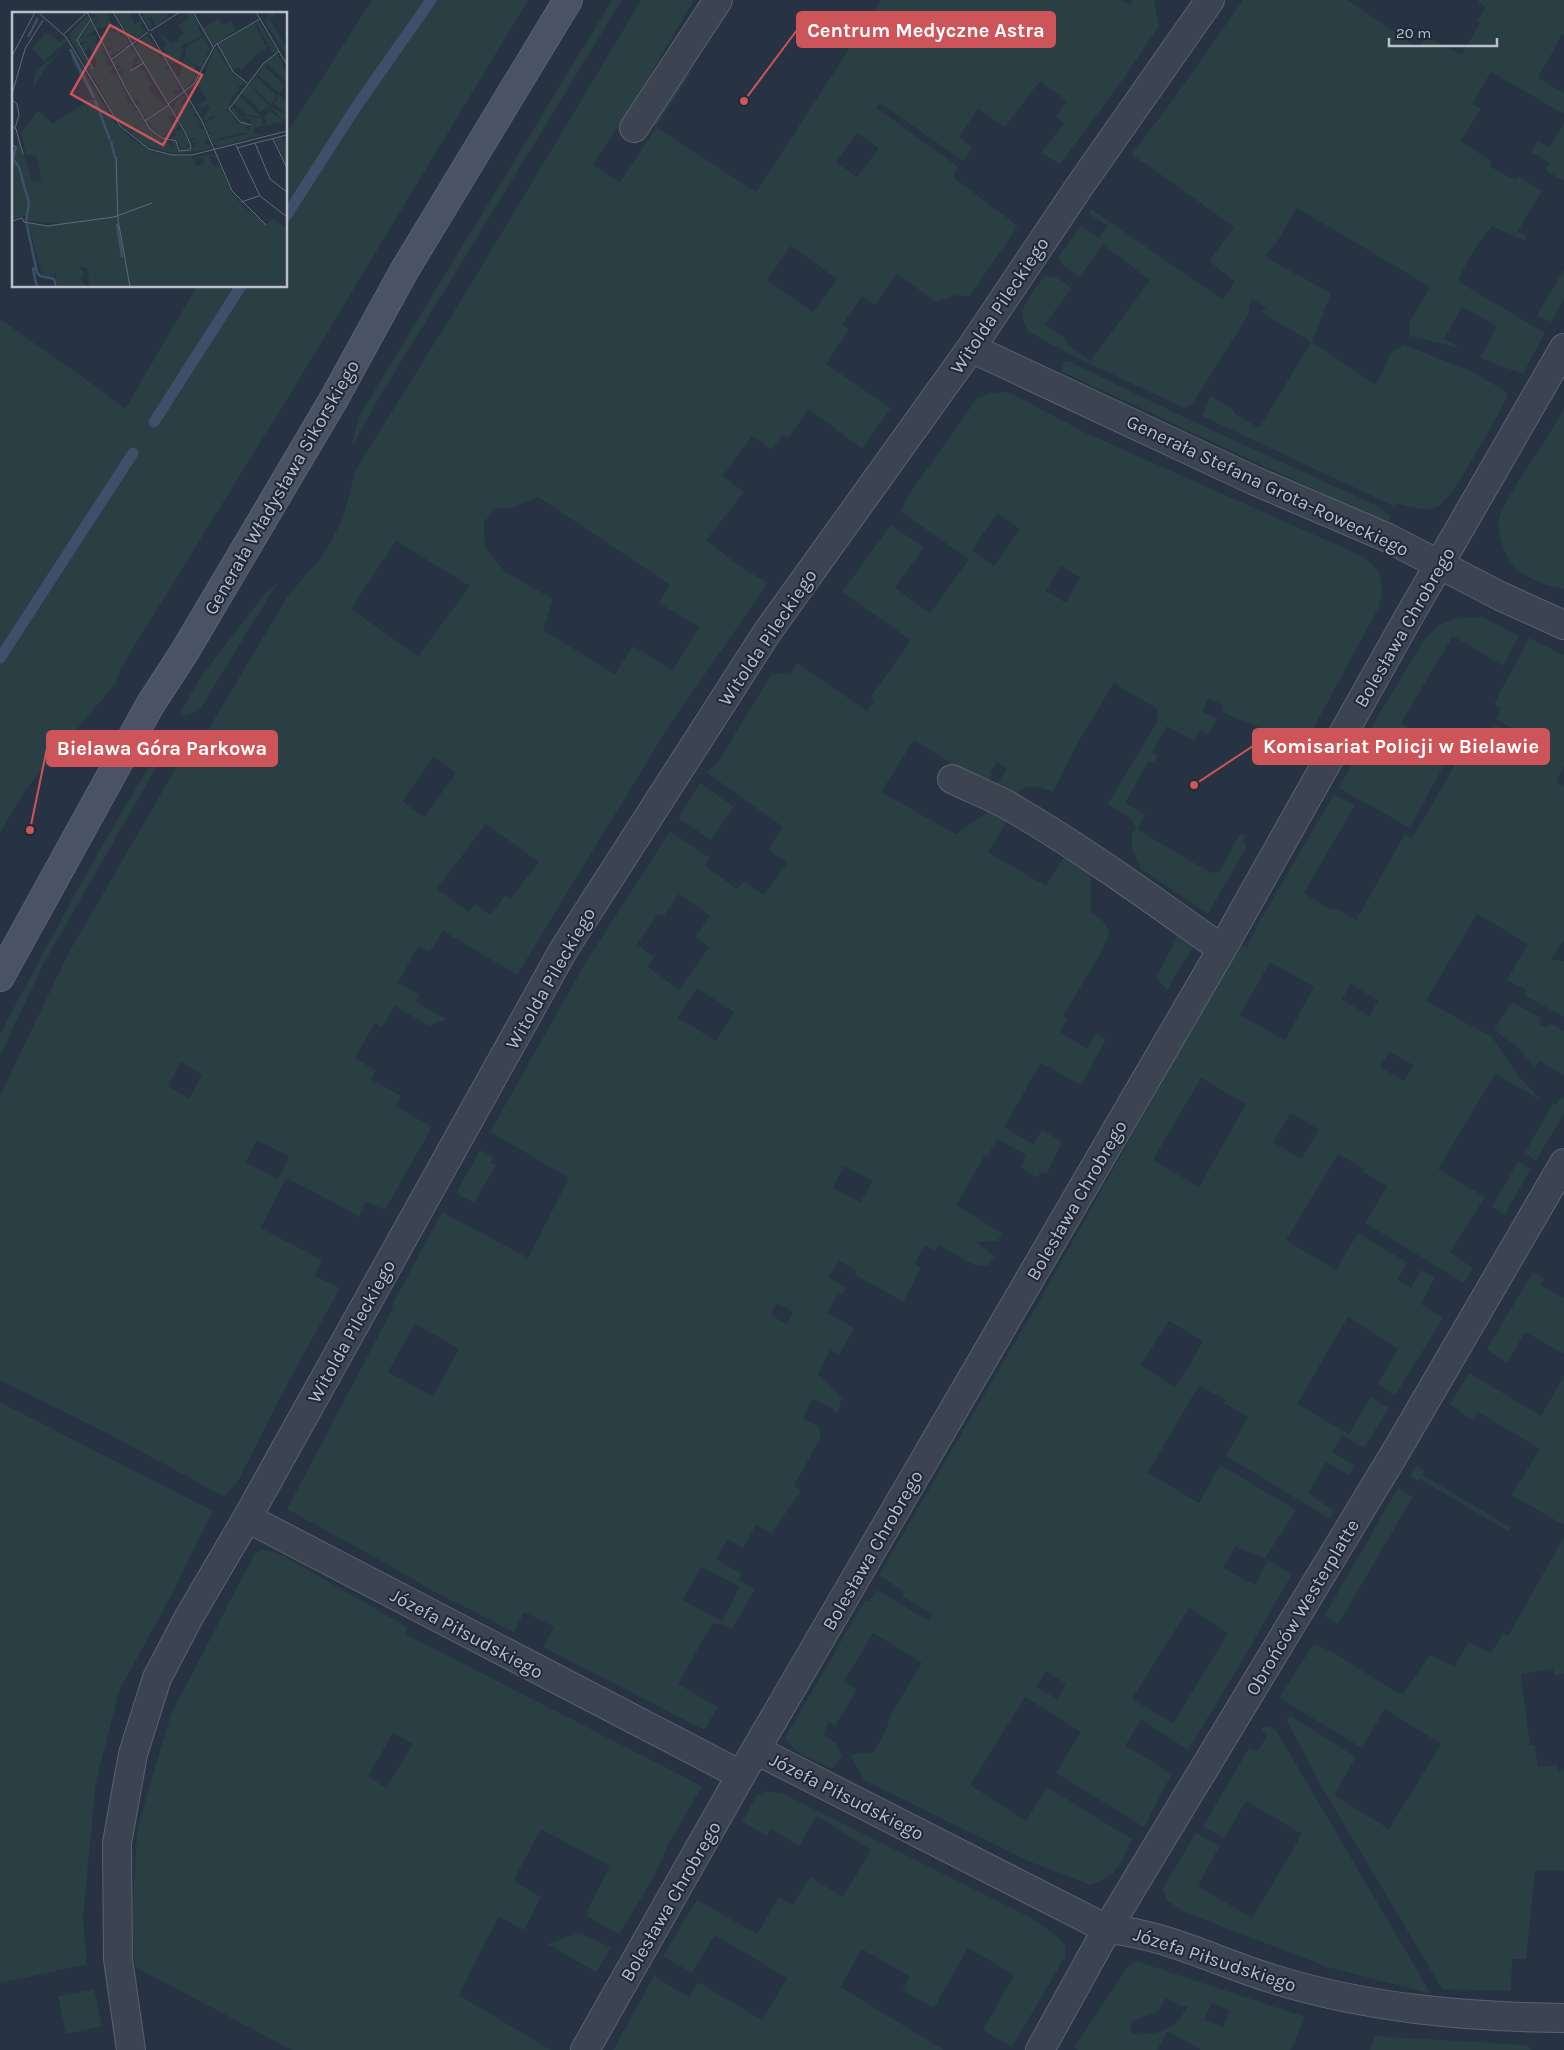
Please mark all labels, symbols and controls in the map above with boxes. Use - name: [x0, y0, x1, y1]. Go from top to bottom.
- inset map: [12, 12, 288, 288]
- callout: Centrum Medyczne Astra: [797, 12, 1055, 47]
- scale bar: [1389, 15, 1496, 47]
- text: Centrum Medyczne Astra: [807, 19, 1045, 42]
- text: 20 m: [1396, 24, 1431, 42]
- street label: Witolda Pileckiego: [946, 233, 1054, 378]
- street label: Generała Władysława Sikorskiego: [200, 356, 364, 619]
- street label: Generała Stefana Grota-Roweckiego: [1123, 411, 1412, 561]
- street label: Bolesława Chrobrego: [1350, 544, 1460, 711]
- street label: Witolda Pileckiego: [714, 565, 822, 710]
- callout: Komisariat Policji w Bielawie: [1253, 729, 1549, 764]
- callout: Bielawa Góra Parkowa: [47, 731, 277, 766]
- text: Komisariat Policji w Bielawie: [1263, 735, 1539, 758]
- text: Bielawa Góra Parkowa: [57, 737, 267, 760]
- street label: Witolda Pileckiego: [501, 904, 600, 1053]
- street label: Bolesława Chrobrego: [1022, 1117, 1132, 1284]
- street label: Witolda Pileckiego: [303, 1256, 400, 1407]
- street label: Bolesława Chrobrego: [818, 1467, 928, 1634]
- street label: Obrońców Westerplatte: [1242, 1515, 1364, 1700]
- street label: Józefa Piłsudskiego: [386, 1584, 547, 1683]
- street label: Józefa Piłsudskiego: [766, 1749, 927, 1845]
- street label: Bolesława Chrobrego: [616, 1818, 726, 1985]
- street label: Józefa Piłsudskiego: [1131, 1923, 1299, 1997]

